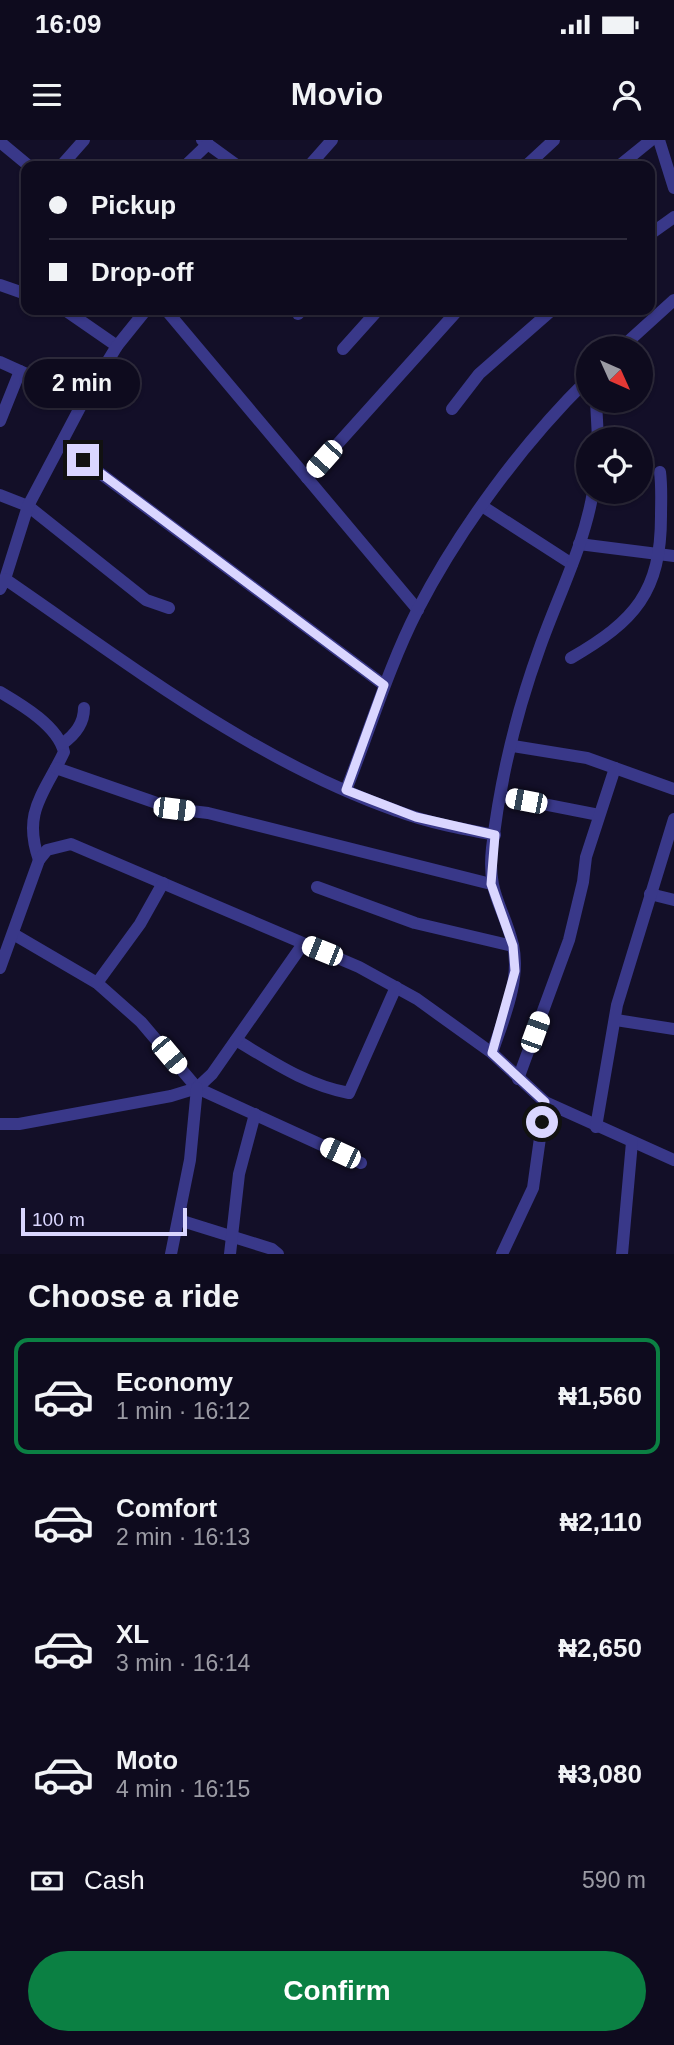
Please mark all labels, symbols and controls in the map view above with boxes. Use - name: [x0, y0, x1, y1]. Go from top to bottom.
- text: 16:09: [35, 9, 102, 39]
- icon: menu: [28, 76, 66, 114]
- text: Movio: [291, 76, 383, 112]
- icon: person: [608, 76, 646, 114]
- text: Pickup: [91, 190, 176, 220]
- text: Drop-off: [91, 257, 194, 287]
- north arrow: [576, 336, 653, 413]
- map controls: [576, 336, 653, 504]
- callout: 2 min: [25, 358, 141, 408]
- text: 2 min: [52, 370, 112, 396]
- button: locate: [576, 427, 653, 504]
- car: [303, 436, 346, 482]
- route end: [67, 444, 99, 476]
- car: [504, 787, 549, 815]
- car: [152, 796, 197, 822]
- car: [299, 933, 346, 969]
- car: [518, 1009, 553, 1055]
- car: [148, 1032, 191, 1078]
- route start: [526, 1106, 558, 1138]
- car: [317, 1135, 364, 1171]
- scale bar: [21, 1205, 187, 1237]
- text: 100 m: [32, 1209, 85, 1230]
- text: Choose a ride: [28, 1278, 240, 1314]
- icon: car: [32, 1365, 95, 1428]
- text: Economy: [116, 1367, 233, 1397]
- text: ₦1,560: [558, 1381, 642, 1411]
- text: 1 min · 16:12: [116, 1398, 250, 1424]
- icon: car: [32, 1491, 95, 1554]
- text: Comfort: [116, 1493, 217, 1523]
- text: ₦2,110: [560, 1507, 642, 1537]
- text: 2 min · 16:13: [116, 1524, 250, 1550]
- icon: car: [32, 1617, 95, 1680]
- text: XL: [116, 1619, 149, 1649]
- text: ₦2,650: [558, 1633, 642, 1663]
- text: 3 min · 16:14: [116, 1650, 250, 1676]
- icon: car: [32, 1743, 95, 1806]
- text: Moto: [116, 1745, 178, 1775]
- text: ₦3,080: [558, 1759, 642, 1789]
- text: 4 min · 16:15: [116, 1776, 250, 1802]
- icon: cash: [28, 1862, 66, 1900]
- text: Cash: [84, 1865, 145, 1895]
- text: 590 m: [582, 1867, 646, 1893]
- button: Confirm: [28, 1951, 646, 2031]

